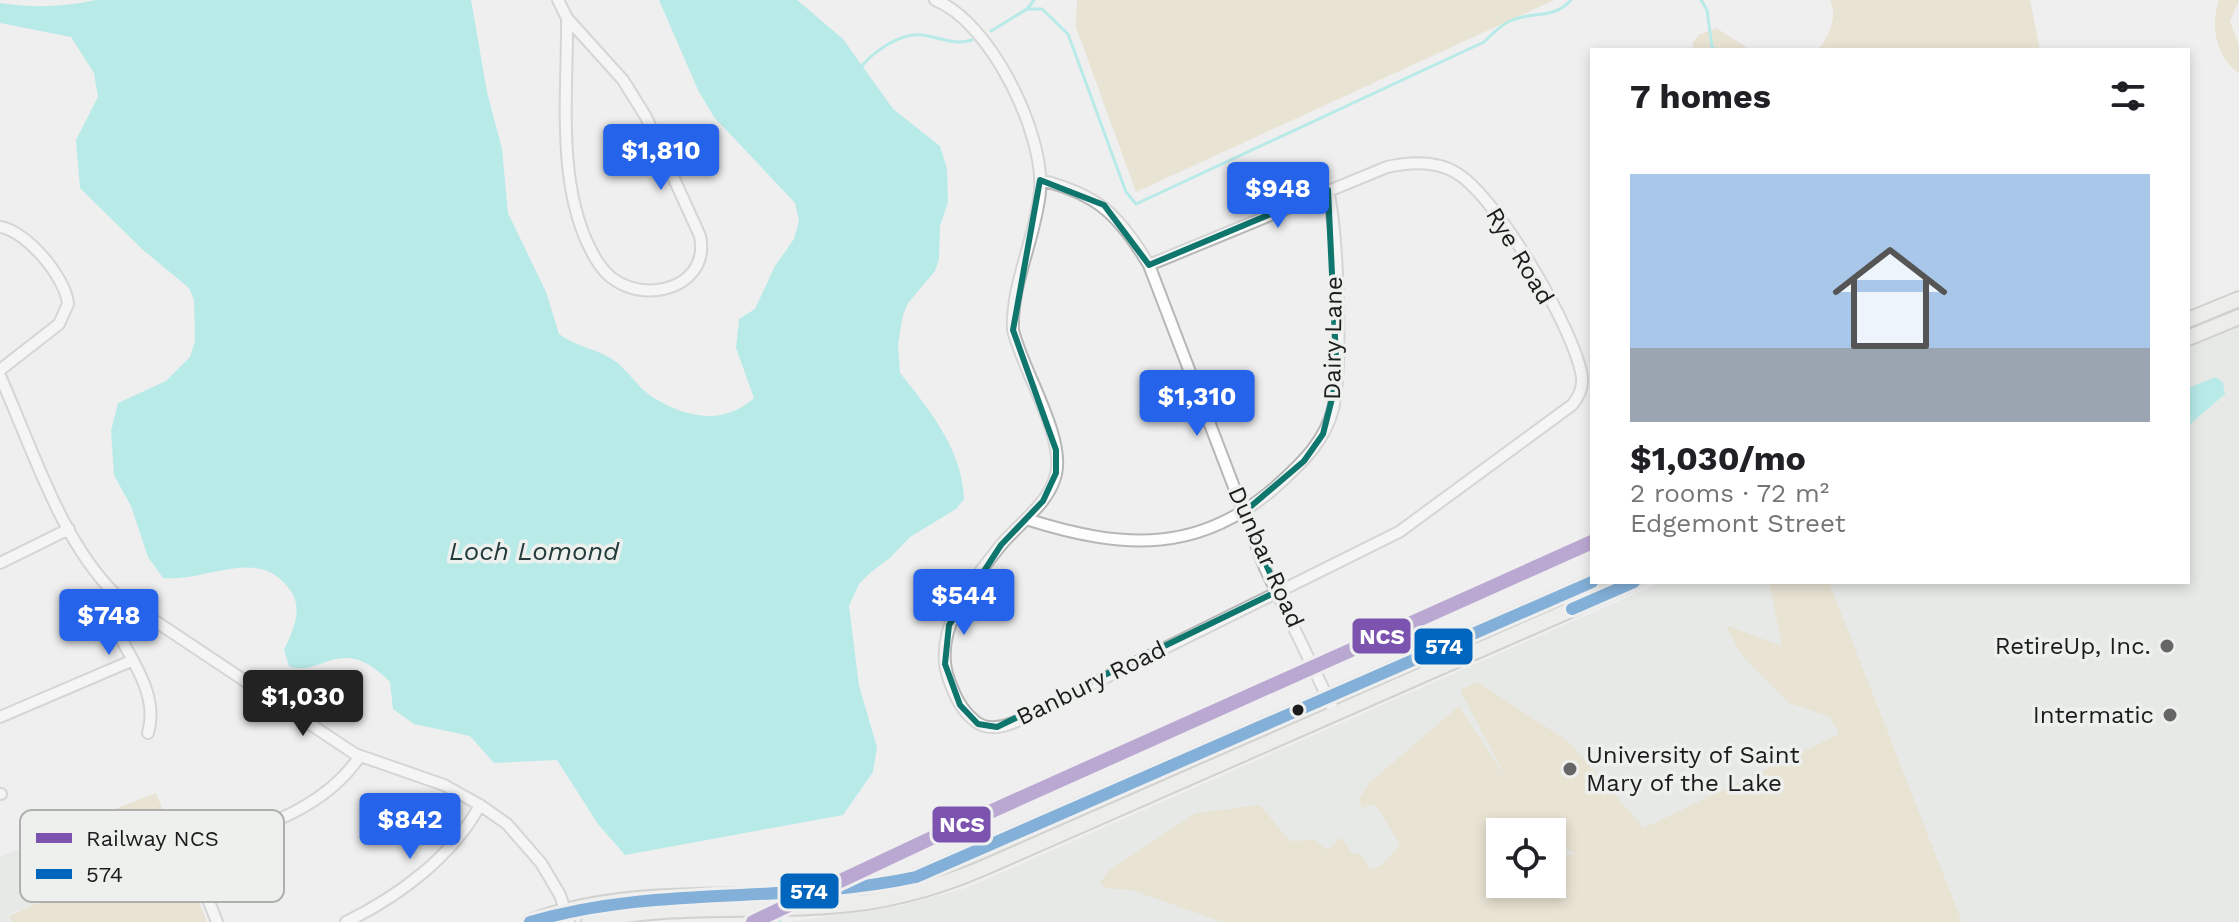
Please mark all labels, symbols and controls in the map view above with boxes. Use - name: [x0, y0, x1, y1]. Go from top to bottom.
- icon: filters: [2106, 74, 2150, 118]
- text: 7 homes: [1630, 76, 1771, 116]
- pin: $1,810: [596, 124, 726, 192]
- text: $1,810: [621, 135, 701, 165]
- pin: $948: [1231, 162, 1325, 230]
- text: $948: [1245, 173, 1311, 203]
- street label: Rye Road: [1480, 202, 1560, 310]
- icon: home: [1818, 226, 1962, 370]
- street label: Dairy Lane: [1318, 276, 1348, 400]
- pin: $1,310: [1132, 370, 1262, 438]
- text: $1,310: [1158, 381, 1236, 411]
- text: $1,030/mo: [1630, 438, 1806, 478]
- text: 2 rooms · 72 m²: [1630, 478, 1829, 508]
- street label: Dunbar Road: [1222, 482, 1310, 632]
- text: Edgemont Street: [1630, 508, 1846, 538]
- water label: Loch Lomond: [449, 536, 620, 566]
- pin: $544: [917, 569, 1011, 637]
- text: $544: [931, 580, 997, 610]
- pin: $748: [62, 589, 156, 657]
- text: $748: [77, 600, 141, 630]
- line badge: NCS: [1351, 617, 1412, 655]
- text: NCS: [1359, 624, 1405, 649]
- line badge: 574: [1413, 627, 1474, 666]
- place label: RetireUp, Inc.: [1995, 632, 2151, 660]
- text: 574: [1425, 634, 1463, 659]
- street label: Banbury Road: [1012, 635, 1170, 731]
- marker: RetireUp, Inc.: [2158, 637, 2176, 655]
- pin: $1,030: [238, 670, 368, 738]
- text: $1,030: [261, 681, 345, 711]
- place label: Intermatic: [2033, 701, 2154, 729]
- unlabelled marker: [1290, 702, 1306, 718]
- marker: Intermatic: [2161, 706, 2179, 724]
- place label: University of Saint Mary of the Lake: [1586, 741, 1799, 797]
- marker: University of Saint Mary of the Lake: [1561, 760, 1579, 778]
- pin: $842: [363, 793, 457, 861]
- text: $842: [378, 804, 442, 834]
- line badge: NCS: [931, 805, 992, 844]
- legend: [20, 810, 284, 902]
- text: NCS: [939, 812, 985, 837]
- map controls: [1486, 818, 1566, 898]
- button: locate: [1486, 818, 1566, 898]
- text: Railway NCS: [86, 826, 219, 851]
- text: 574: [86, 862, 123, 887]
- line badge: 574: [779, 872, 840, 910]
- text: 574: [790, 879, 828, 904]

